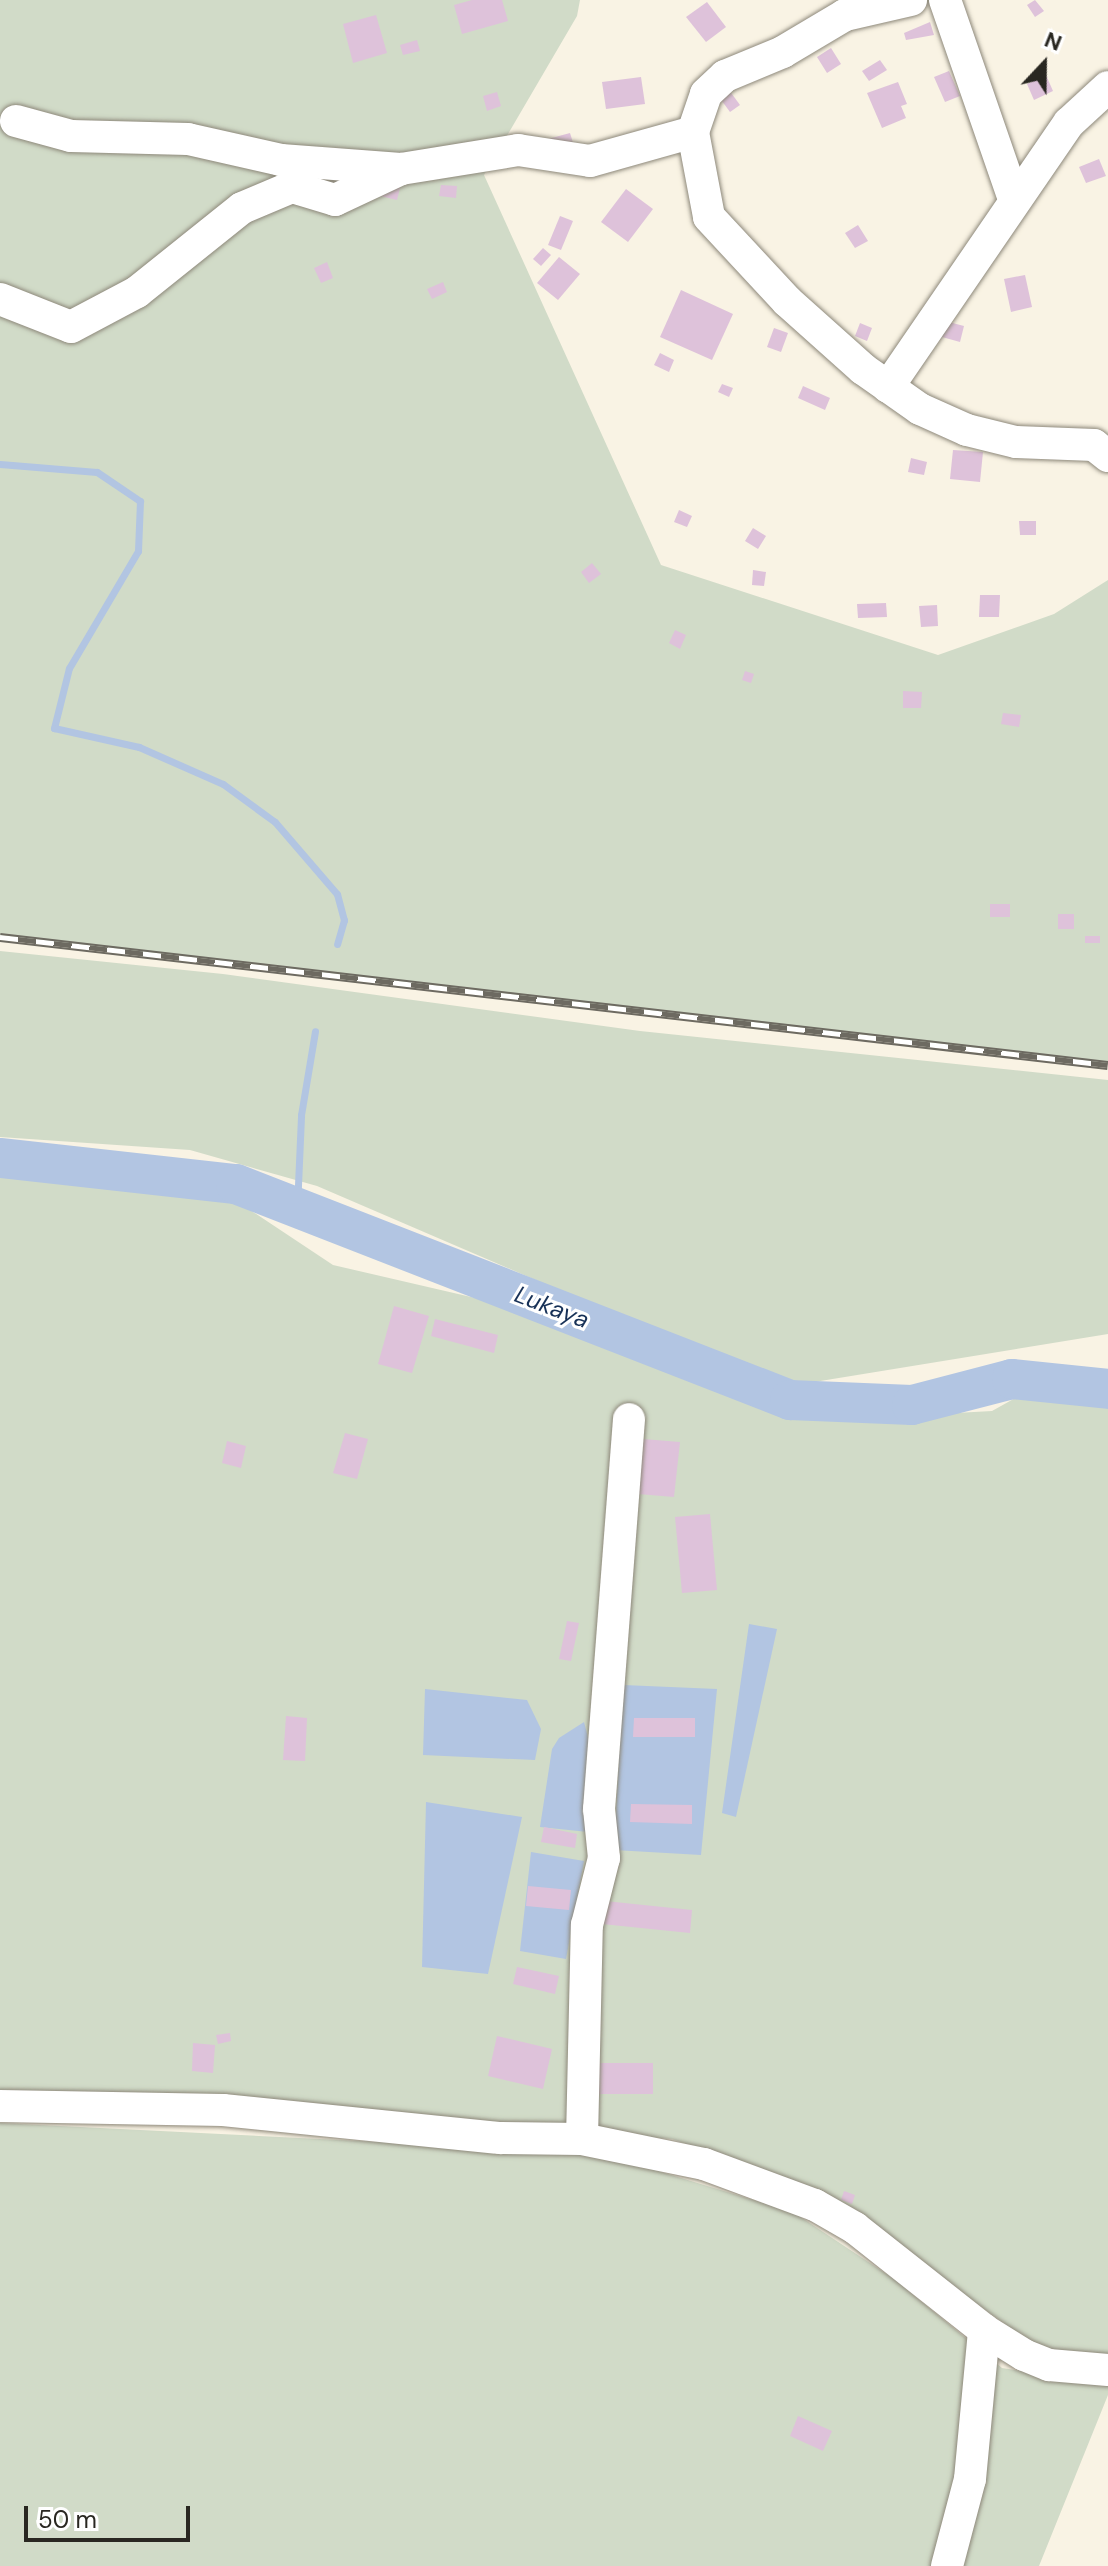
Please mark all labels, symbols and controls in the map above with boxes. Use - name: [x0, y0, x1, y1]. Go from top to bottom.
- north arrow: [1004, 24, 1084, 104]
- text: N: [1040, 25, 1066, 58]
- water label: Lukaya: [511, 1280, 593, 1334]
- scale bar: [28, 2490, 194, 2540]
- text: 50 m: [38, 2504, 97, 2535]

